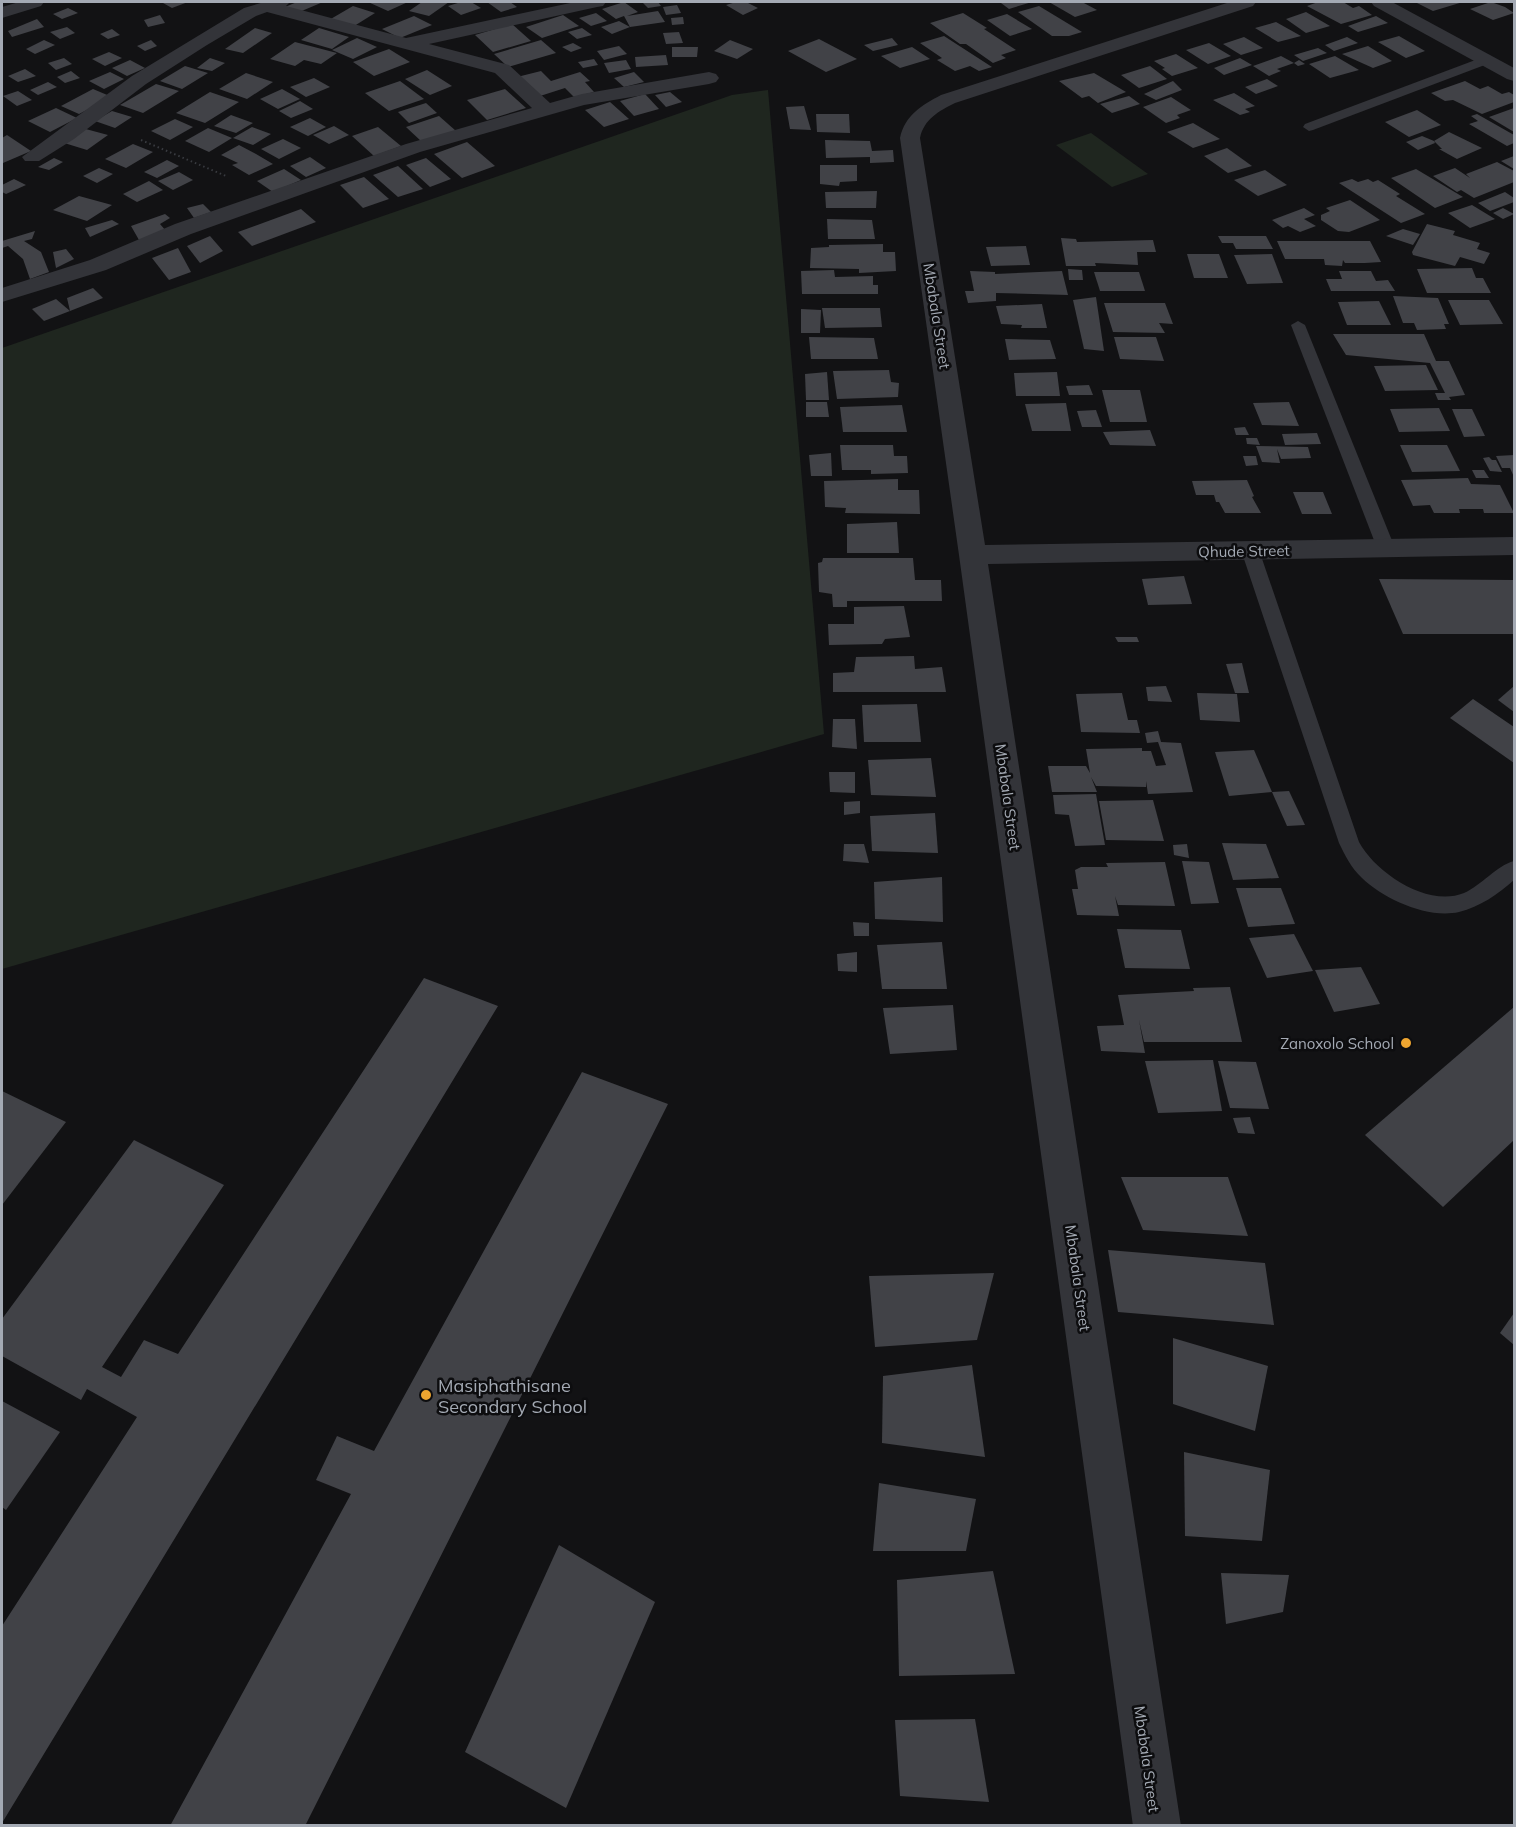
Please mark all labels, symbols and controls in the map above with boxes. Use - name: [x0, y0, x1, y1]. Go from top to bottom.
- street label: Mbabala Street: [919, 262, 955, 370]
- street label: Qhude Street: [1198, 541, 1290, 561]
- street label: Mbabala Street: [991, 743, 1025, 851]
- place label: Zanoxolo School: [1280, 1034, 1394, 1053]
- marker: Zanoxolo School: [1399, 1036, 1413, 1050]
- street label: Mbabala Street: [1061, 1224, 1095, 1332]
- place label: Masiphathisane Secondary School: [438, 1374, 587, 1418]
- marker: Masiphathisane Secondary School: [419, 1388, 433, 1402]
- street label: Mbabala Street: [1130, 1705, 1164, 1813]

